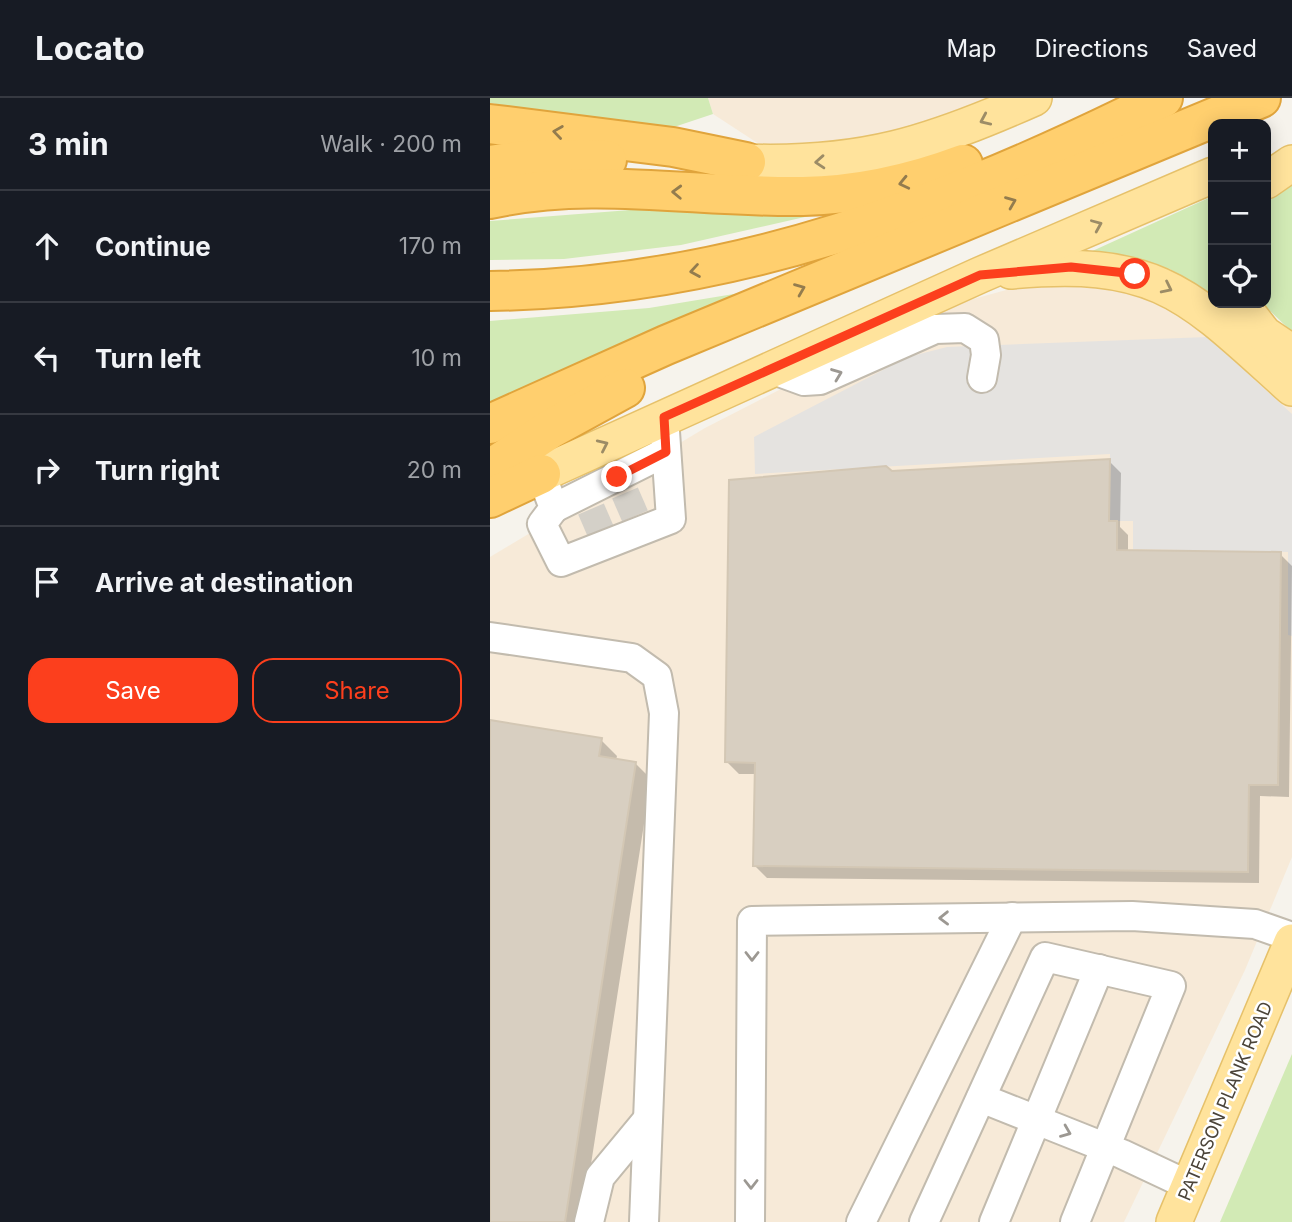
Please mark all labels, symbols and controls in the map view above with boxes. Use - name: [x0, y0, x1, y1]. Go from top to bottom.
- text: Locato: [35, 28, 145, 68]
- text: Map: [947, 34, 996, 63]
- text: Directions: [1034, 34, 1149, 63]
- text: Saved: [1187, 34, 1257, 63]
- one-way arrow: [980, 112, 992, 126]
- map controls: [1208, 119, 1271, 308]
- button: +: [1208, 119, 1271, 182]
- one-way arrow: [552, 124, 564, 139]
- text: 3 min: [28, 126, 109, 162]
- text: Walk · 200 m: [320, 130, 462, 158]
- one-way arrow: [814, 154, 825, 169]
- one-way arrow: [898, 174, 910, 189]
- button: −: [1208, 182, 1271, 245]
- one-way arrow: [672, 184, 683, 199]
- one-way arrow: [1004, 197, 1016, 211]
- one-way arrow: [1089, 219, 1102, 233]
- icon: ahead: [28, 227, 66, 265]
- text: Continue: [95, 231, 211, 262]
- text: 170 m: [399, 232, 462, 260]
- button: locate: [1208, 245, 1271, 308]
- route start: [1119, 258, 1150, 289]
- one-way arrow: [689, 263, 701, 278]
- one-way arrow: [1160, 279, 1172, 293]
- one-way arrow: [794, 284, 806, 298]
- icon: left: [28, 339, 66, 377]
- text: Turn left: [95, 343, 201, 374]
- text: 10 m: [412, 344, 462, 372]
- one-way arrow: [830, 368, 842, 382]
- one-way arrow: [596, 439, 608, 453]
- icon: right: [28, 451, 66, 489]
- text: Turn right: [95, 455, 220, 486]
- text: 20 m: [407, 456, 462, 484]
- route end: [601, 461, 632, 492]
- icon: arrive: [28, 563, 66, 601]
- text: Arrive at destination: [95, 567, 354, 598]
- button: Save: [28, 658, 238, 723]
- button: Share: [252, 658, 462, 723]
- one-way arrow: [938, 911, 949, 926]
- one-way arrow: [744, 952, 760, 962]
- street label: PATERSON PLANK ROAD: [1174, 998, 1276, 1204]
- one-way arrow: [1059, 1123, 1071, 1137]
- one-way arrow: [743, 1179, 759, 1190]

